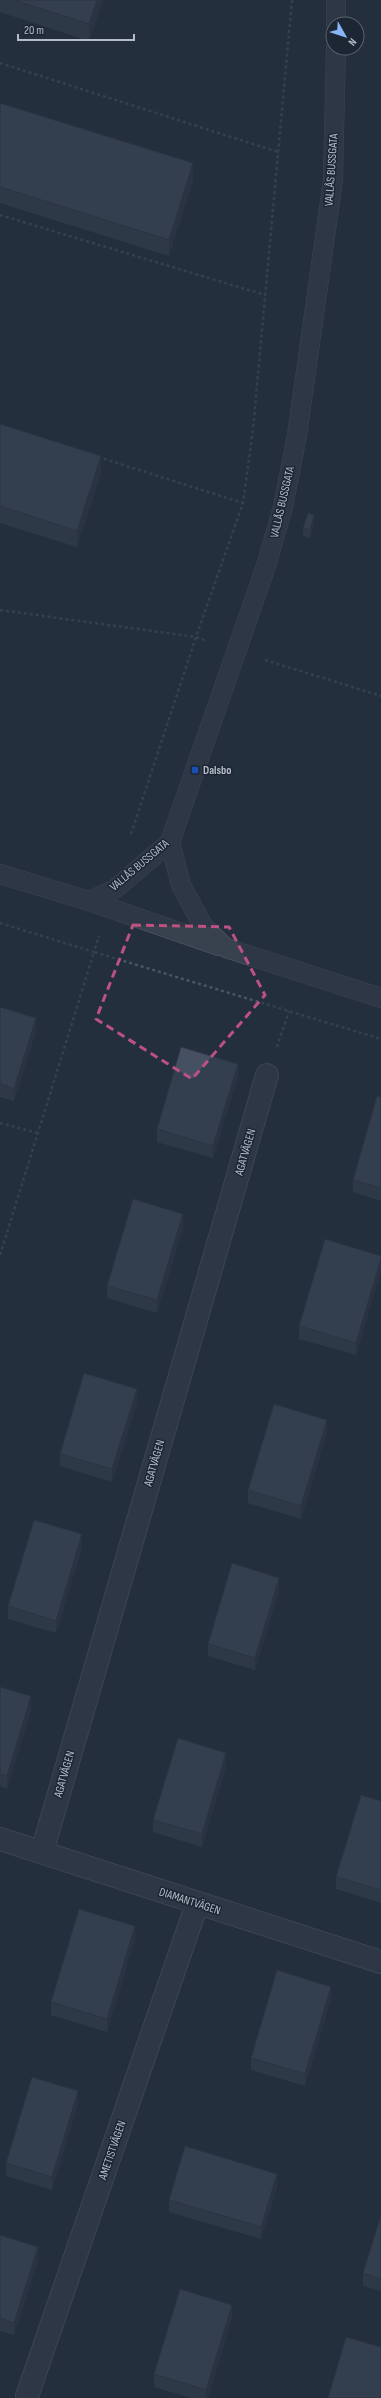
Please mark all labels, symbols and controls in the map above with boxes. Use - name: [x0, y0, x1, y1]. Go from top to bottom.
- scale bar: [18, 16, 134, 42]
- north arrow: [325, 16, 365, 56]
- text: 20 m: [24, 23, 44, 38]
- text: N: [345, 36, 359, 48]
- street label: VALLÅS BUSSGATA: [321, 132, 342, 207]
- street label: VALLÅS BUSSGATA: [267, 464, 298, 539]
- place label: Dalsbo: [203, 763, 232, 778]
- marker: Dalsbo: [190, 765, 200, 775]
- street label: VALLÅS BUSSGATA: [107, 836, 173, 895]
- street label: AGATVÄGEN: [231, 1127, 259, 1178]
- street label: AGATVÄGEN: [140, 1438, 168, 1489]
- street label: AGATVÄGEN: [50, 1749, 78, 1800]
- street label: DIAMANTVÄGEN: [157, 1884, 223, 1918]
- street label: AMETISTVÄGEN: [95, 2119, 130, 2183]

